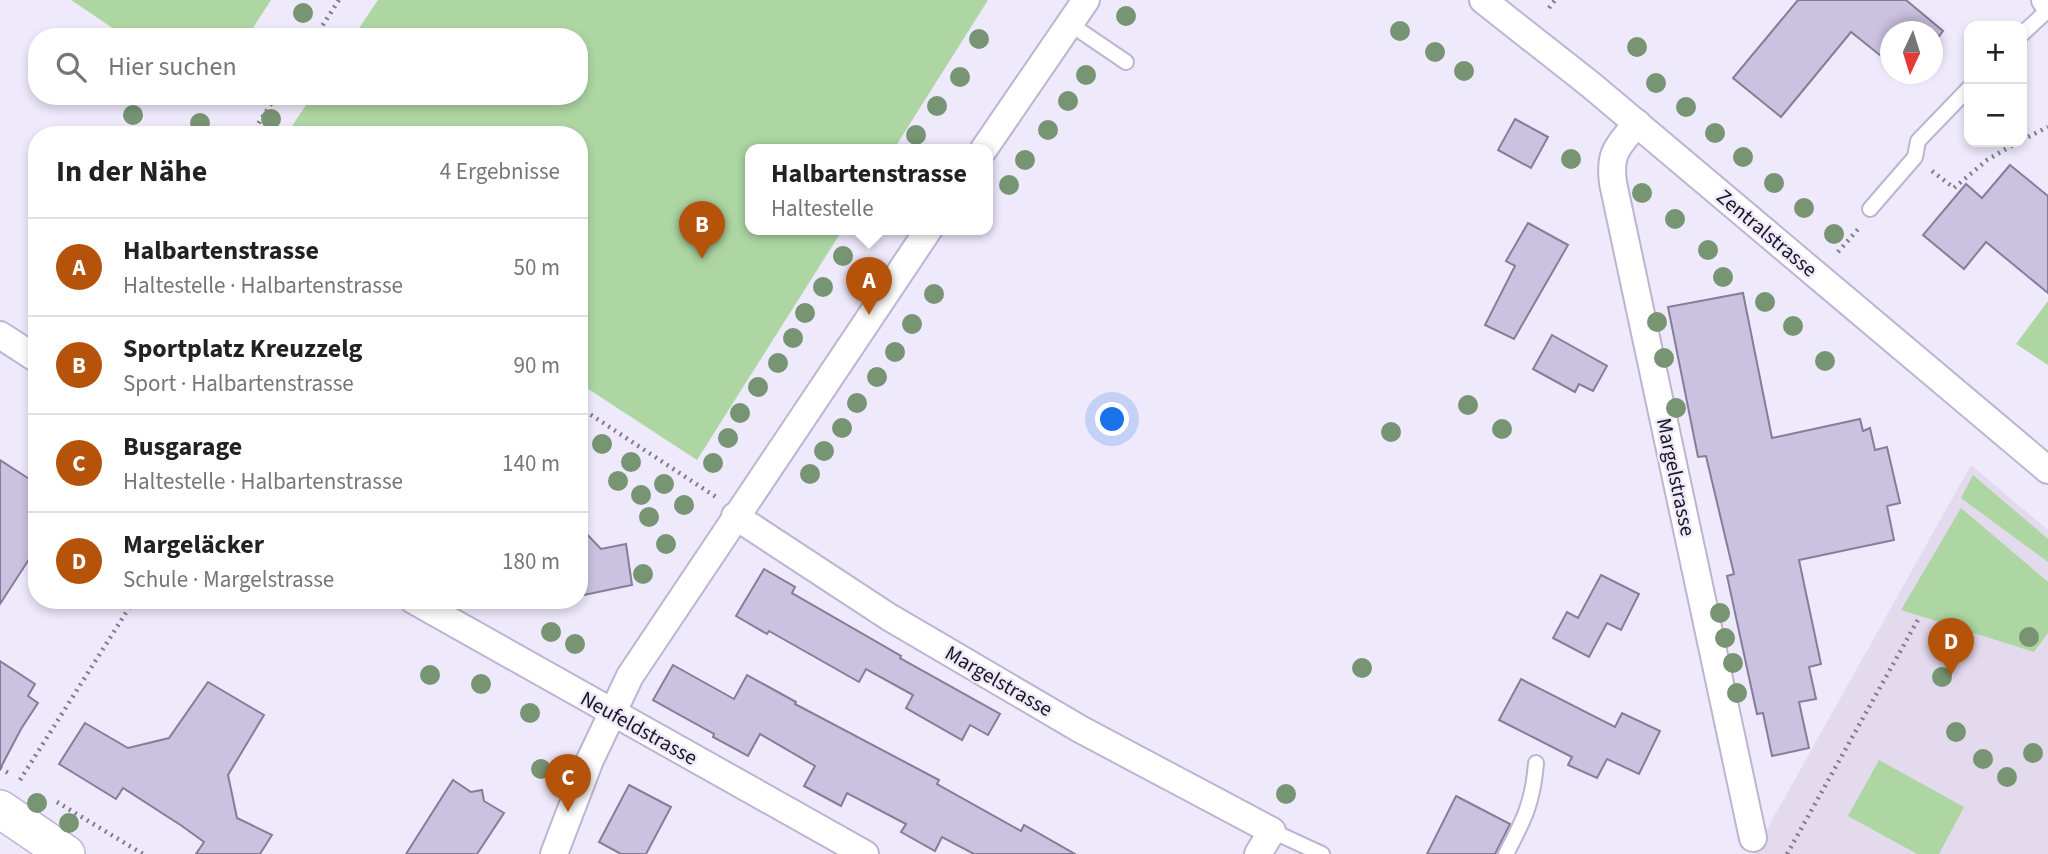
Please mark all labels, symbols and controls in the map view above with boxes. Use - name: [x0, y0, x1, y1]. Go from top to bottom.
- north arrow: [1880, 21, 1943, 84]
- map controls: [1964, 21, 2027, 147]
- button: +: [1964, 21, 2027, 84]
- search box: [28, 28, 588, 105]
- icon: search: [52, 48, 90, 86]
- text: Hier suchen: [108, 48, 237, 85]
- button: −: [1964, 84, 2027, 147]
- popup: [745, 144, 993, 235]
- text: In der Nähe: [56, 150, 207, 193]
- text: 4 Ergebnisse: [440, 155, 560, 188]
- text: Halbartenstrasse: [771, 155, 967, 192]
- street label: Zentralstrasse: [1710, 182, 1824, 284]
- text: Haltestelle: [771, 192, 874, 225]
- pin: B: [679, 201, 725, 259]
- text: Halbartenstrasse: [123, 232, 319, 269]
- text: A: [72, 251, 86, 284]
- text: 50 m: [513, 251, 560, 284]
- pin: A: [846, 257, 892, 315]
- text: Haltestelle · Halbartenstrasse: [123, 269, 403, 302]
- text: Sportplatz Kreuzzelg: [123, 330, 363, 367]
- text: B: [72, 349, 86, 382]
- text: 90 m: [513, 349, 560, 382]
- text: Sport · Halbartenstrasse: [123, 367, 354, 400]
- your location: [1095, 402, 1129, 436]
- street label: Margelstrasse: [1649, 415, 1703, 539]
- text: Busgarage: [123, 428, 242, 465]
- text: C: [72, 447, 86, 480]
- text: 140 m: [502, 447, 560, 480]
- text: Haltestelle · Halbartenstrasse: [123, 465, 403, 498]
- text: Margeläcker: [123, 526, 264, 563]
- text: D: [72, 545, 86, 578]
- text: 180 m: [502, 545, 560, 578]
- text: Schule · Margelstrasse: [123, 563, 334, 596]
- pin: D: [1928, 618, 1974, 676]
- street label: Margelstrasse: [940, 638, 1058, 724]
- street label: Neufeldstrasse: [575, 683, 703, 773]
- pin: C: [545, 754, 591, 812]

